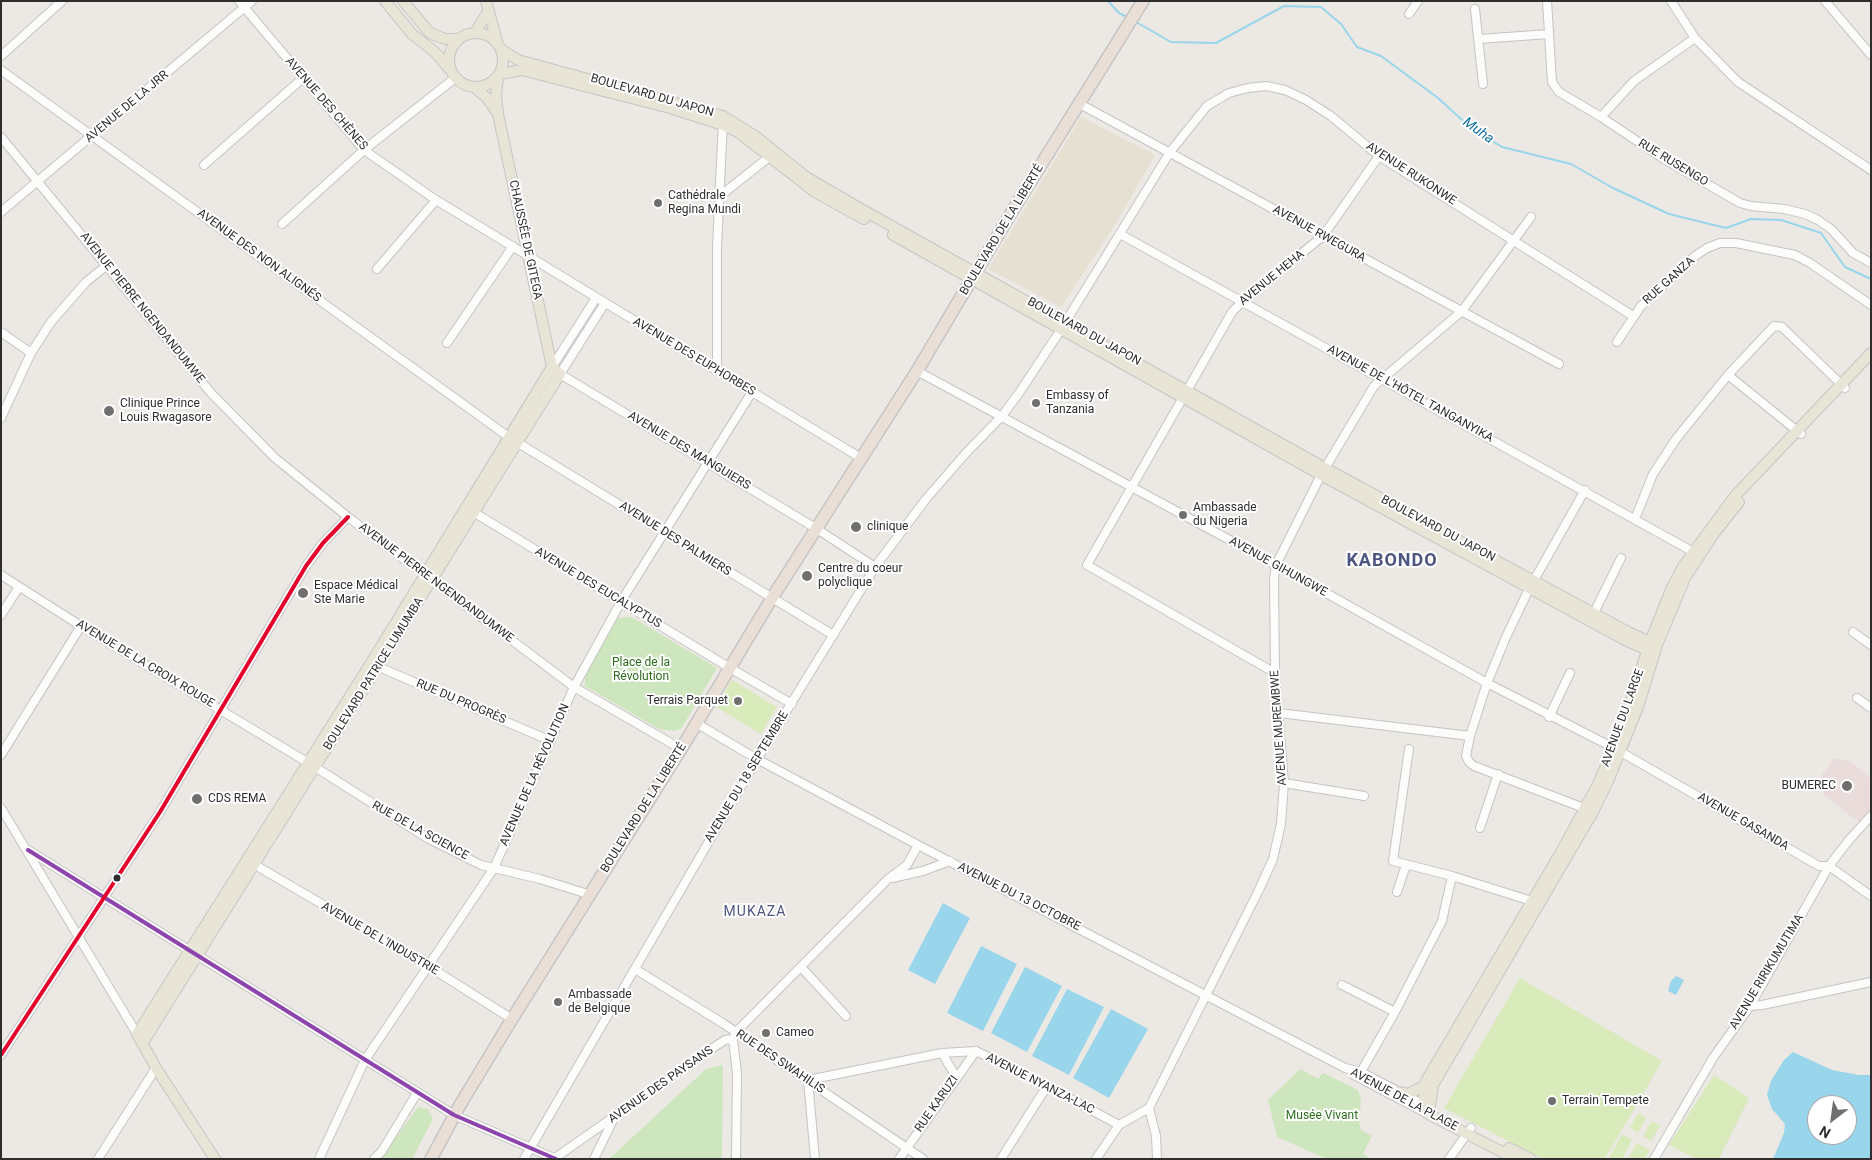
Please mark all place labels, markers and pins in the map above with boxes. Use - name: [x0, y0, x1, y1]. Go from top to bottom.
- place label: Cathédrale Regina Mundi: [668, 189, 741, 217]
- marker: Cathédrale Regina Mundi: [652, 197, 664, 209]
- place label: Embassy of Tanzania: [1046, 389, 1109, 417]
- place label: Clinique Prince Louis Rwagasore: [120, 397, 212, 425]
- marker: Embassy of Tanzania: [1030, 397, 1042, 409]
- marker: Clinique Prince Louis Rwagasore: [102, 404, 116, 418]
- place label: Ambassade du Nigeria: [1193, 501, 1257, 529]
- marker: Ambassade du Nigeria: [1177, 509, 1189, 521]
- marker: clinique: [849, 520, 863, 534]
- place label: clinique: [867, 520, 908, 534]
- place label: Centre du coeur polyclique: [818, 562, 903, 590]
- marker: Centre du coeur polyclique: [800, 569, 814, 583]
- place label: Espace Médical Ste Marie: [314, 579, 398, 607]
- marker: Espace Médical Ste Marie: [296, 586, 310, 600]
- place label: Terrais Parquet: [647, 694, 728, 708]
- marker: Terrais Parquet: [732, 695, 744, 707]
- place label: BUMEREC: [1781, 779, 1836, 793]
- marker: BUMEREC: [1840, 779, 1854, 793]
- marker: CDS REMA: [190, 792, 204, 806]
- place label: CDS REMA: [208, 792, 266, 806]
- unlabelled marker: [112, 873, 122, 883]
- place label: Ambassade de Belgique: [568, 988, 632, 1016]
- marker: Ambassade de Belgique: [552, 996, 564, 1008]
- place label: Cameo: [776, 1026, 814, 1040]
- marker: Cameo: [760, 1027, 772, 1039]
- place label: Terrain Tempete: [1562, 1094, 1649, 1108]
- marker: Terrain Tempete: [1546, 1095, 1558, 1107]

